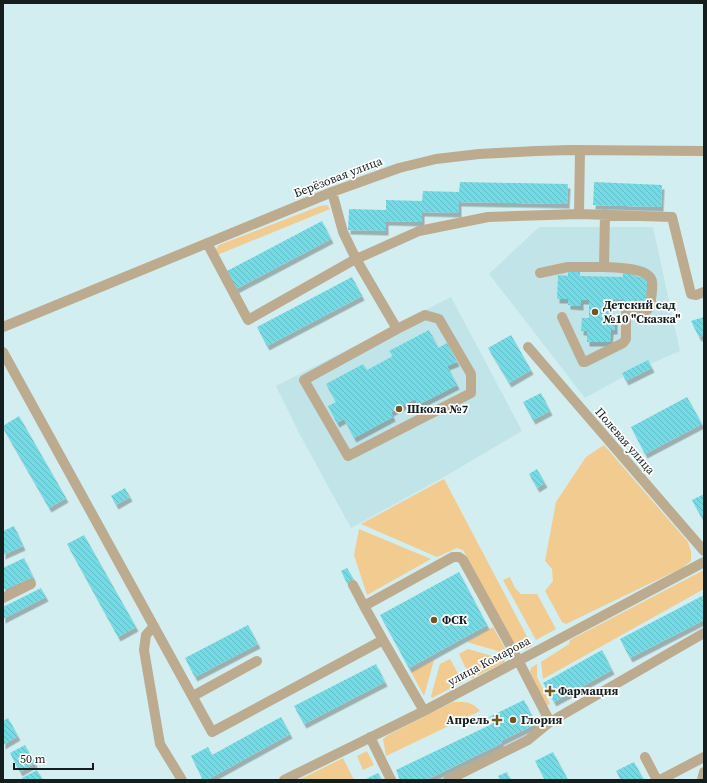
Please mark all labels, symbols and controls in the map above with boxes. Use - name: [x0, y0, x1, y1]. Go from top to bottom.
- street label: Берёзовая улица: [291, 152, 385, 201]
- place label: Детский сад №10 "Сказка": [603, 297, 681, 327]
- marker: Детский сад №10 "Сказка": [590, 307, 600, 317]
- place label: Школа №7: [407, 401, 469, 417]
- marker: Школа №7: [394, 404, 404, 414]
- street label: Полевая улица: [592, 404, 659, 478]
- place label: ФСК: [442, 612, 468, 628]
- marker: ФСК: [429, 615, 439, 625]
- street label: улица Комарова: [445, 632, 534, 689]
- place label: Фармация: [558, 683, 619, 699]
- marker: Фармация: [545, 686, 555, 696]
- place label: Апрель: [446, 712, 490, 728]
- place label: Глория: [521, 712, 563, 728]
- marker: Апрель: [492, 715, 502, 725]
- marker: Глория: [508, 715, 518, 725]
- scale bar: [14, 745, 93, 771]
- text: 50 m: [20, 751, 46, 767]

